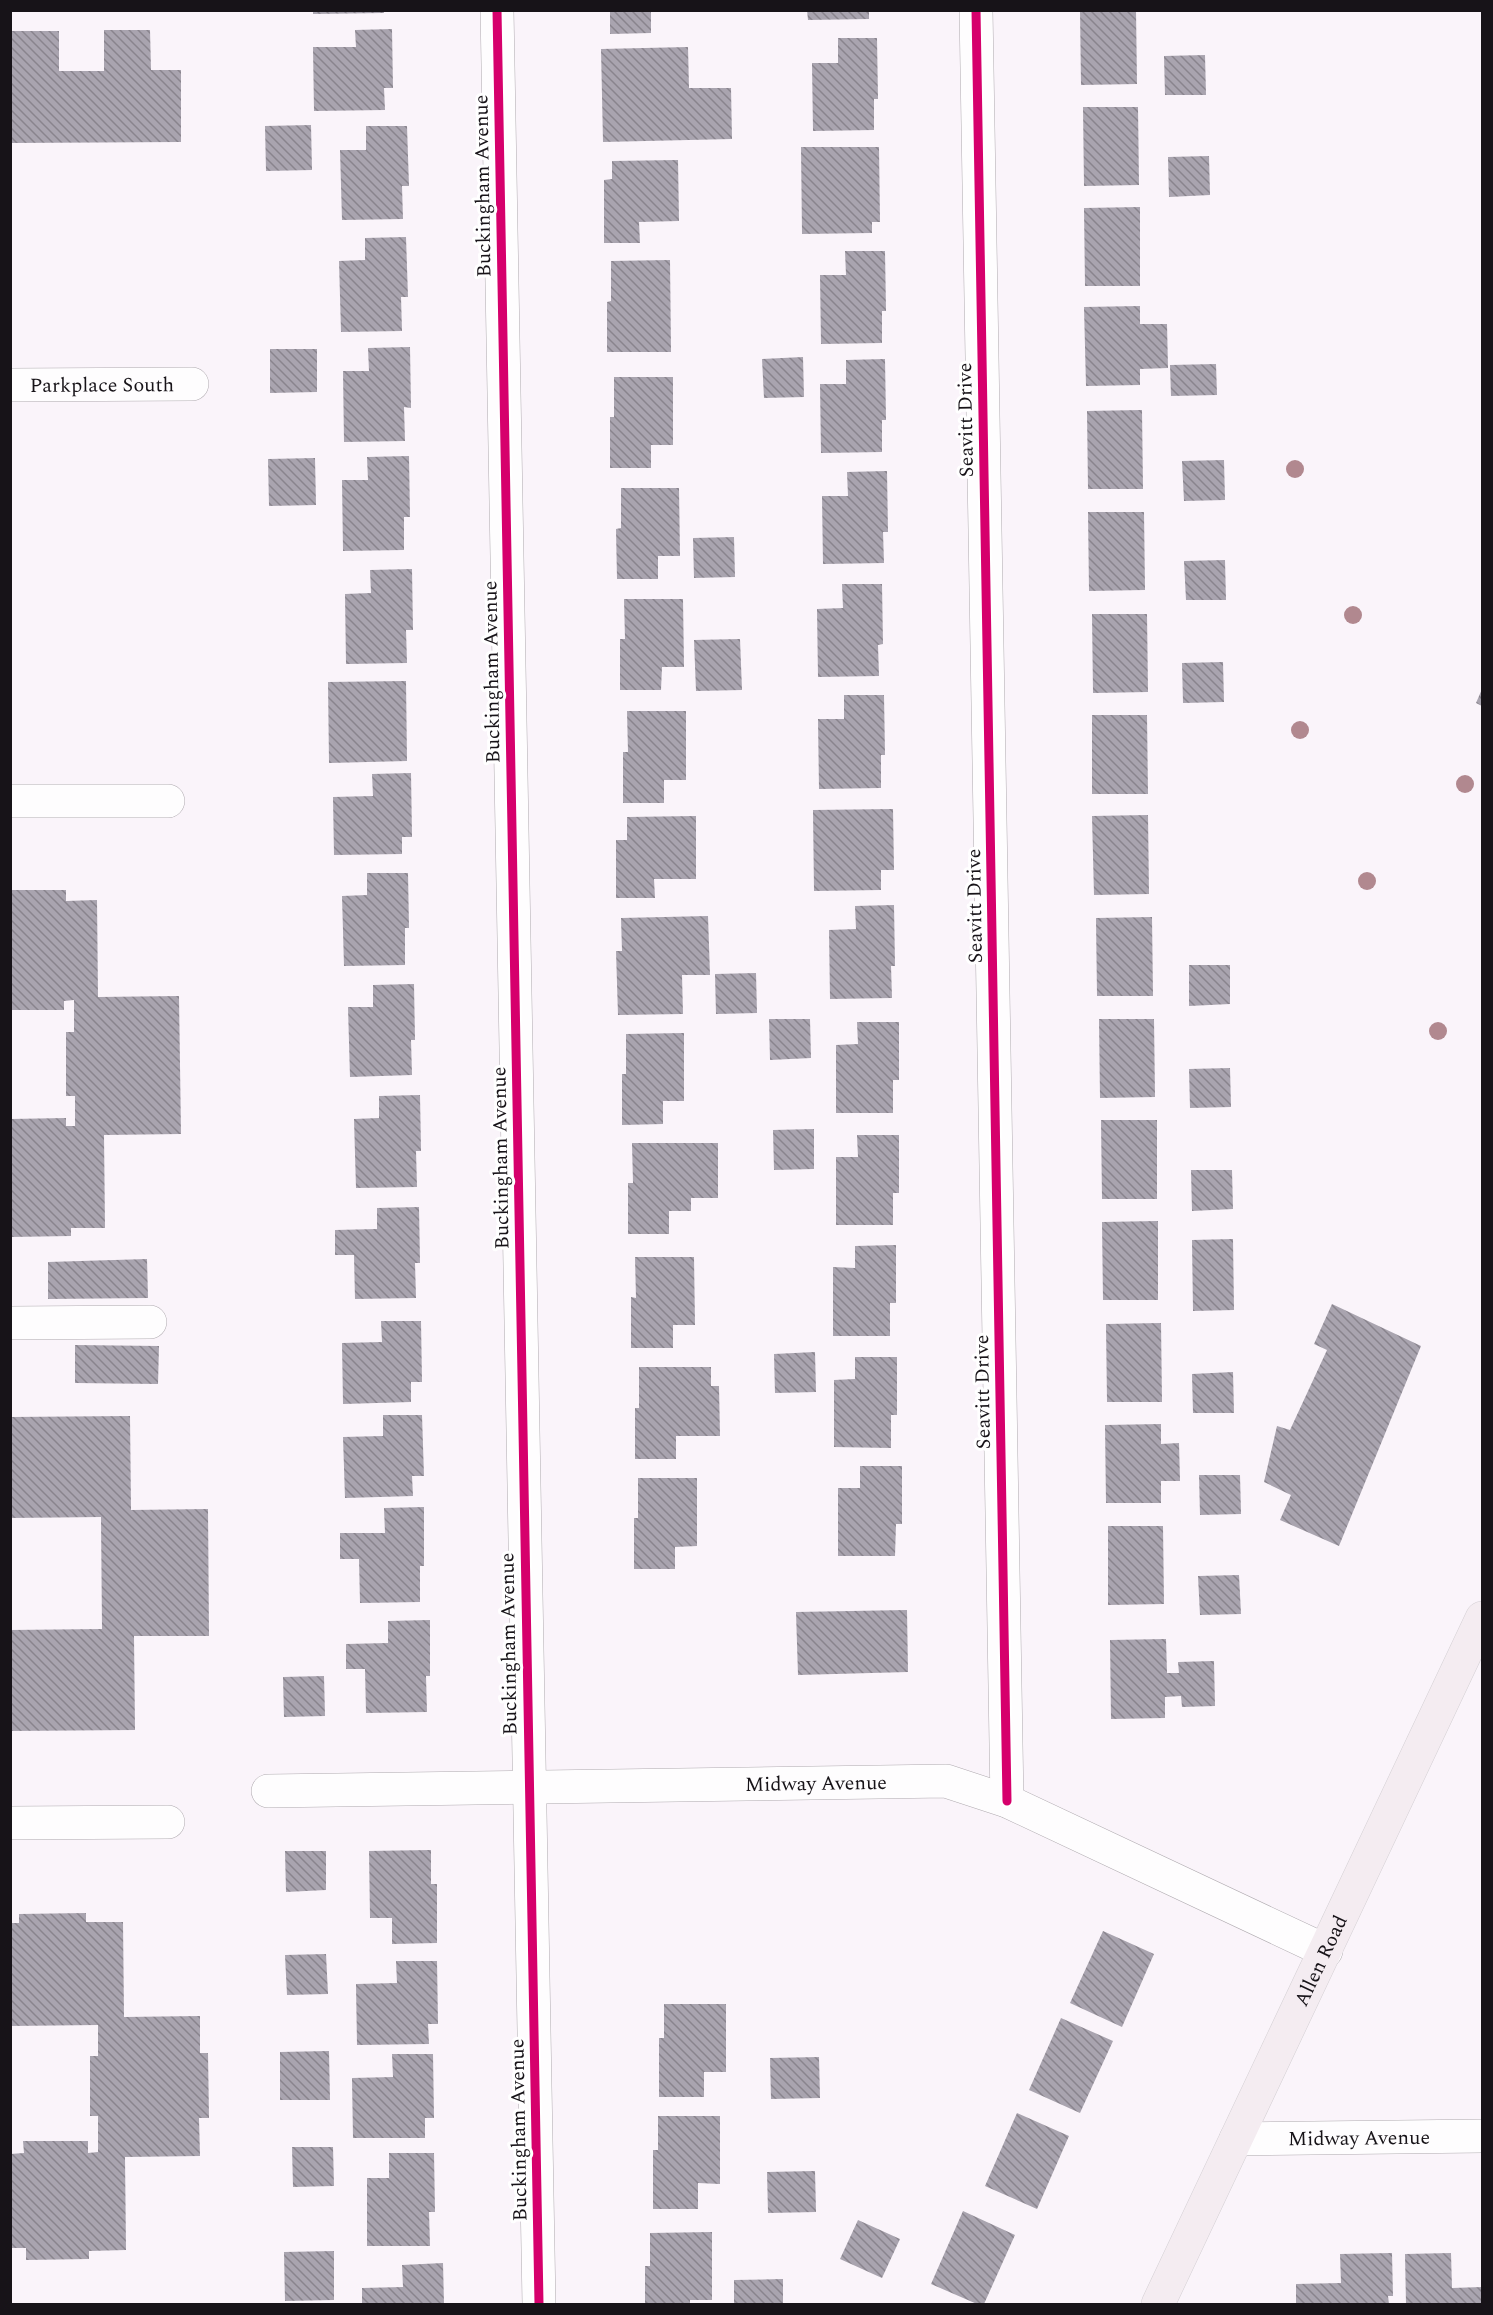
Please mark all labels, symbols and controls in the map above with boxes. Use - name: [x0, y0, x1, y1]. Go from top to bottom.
- street label: Buckingham Avenue: [466, 94, 500, 278]
- street label: Seavitt Drive: [950, 362, 982, 478]
- street label: Parkplace South: [30, 370, 174, 401]
- street label: Buckingham Avenue: [475, 580, 509, 764]
- street label: Seavitt Drive: [959, 848, 991, 964]
- street label: Buckingham Avenue: [484, 1066, 518, 1250]
- street label: Seavitt Drive: [967, 1334, 999, 1450]
- street label: Buckingham Avenue: [492, 1552, 526, 1736]
- street label: Midway Avenue: [745, 1768, 887, 1800]
- street label: Allen Road: [1287, 1910, 1356, 2012]
- street label: Buckingham Avenue: [502, 2038, 536, 2222]
- street label: Midway Avenue: [1288, 2123, 1430, 2154]

